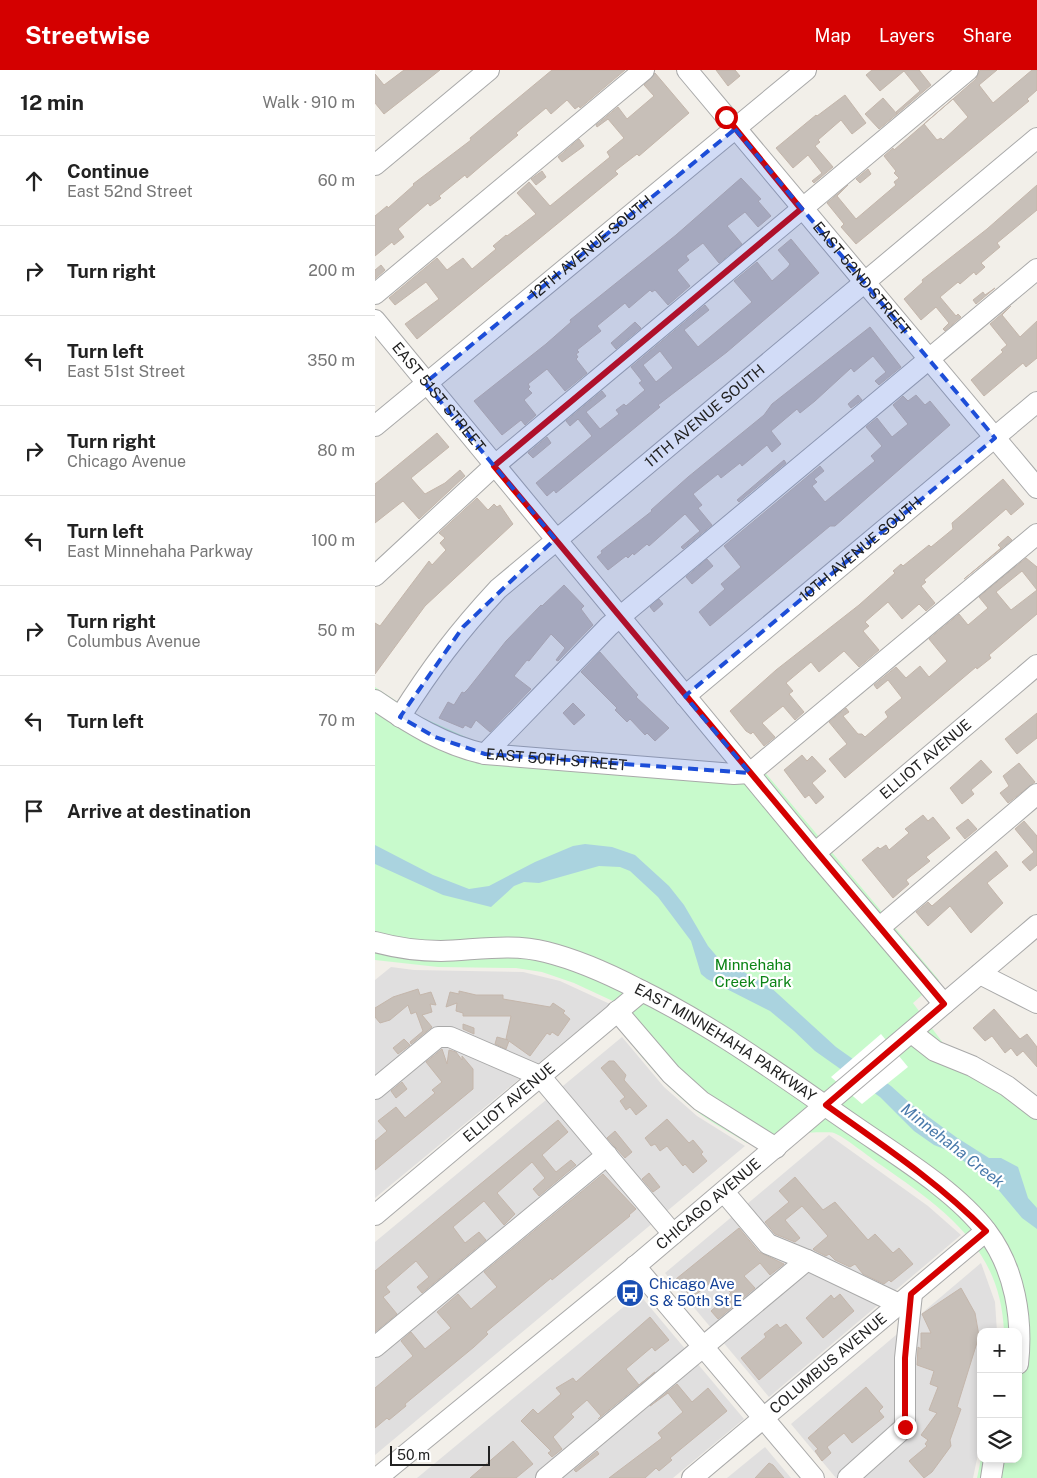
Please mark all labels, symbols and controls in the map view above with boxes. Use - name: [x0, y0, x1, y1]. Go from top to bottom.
- text: Streetwise: [25, 21, 150, 49]
- text: Map: [815, 25, 851, 46]
- text: Layers: [879, 25, 935, 46]
- text: Share: [963, 25, 1012, 46]
- text: 12 min: [20, 90, 84, 115]
- text: Walk · 910 m: [262, 93, 355, 112]
- route start: [715, 106, 738, 129]
- text: Continue: [67, 160, 149, 182]
- icon: ahead: [20, 167, 48, 195]
- text: 60 m: [318, 171, 355, 190]
- text: East 52nd Street: [67, 182, 193, 201]
- street label: 12TH AVENUE SOUTH: [526, 192, 655, 303]
- street label: EAST 52ND STREET: [810, 218, 914, 338]
- icon: right: [20, 257, 48, 285]
- text: Turn right: [67, 260, 156, 282]
- text: 200 m: [308, 261, 355, 280]
- street label: EAST 51ST STREET: [389, 339, 489, 455]
- text: Turn left: [67, 340, 144, 362]
- icon: left: [20, 347, 48, 375]
- text: 350 m: [307, 351, 355, 370]
- street label: 11TH AVENUE SOUTH: [641, 361, 768, 471]
- text: East 51st Street: [67, 362, 185, 381]
- text: Turn right: [67, 430, 156, 452]
- icon: right: [20, 437, 48, 465]
- text: 80 m: [317, 441, 355, 460]
- text: Chicago Avenue: [67, 452, 186, 471]
- street label: 10TH AVENUE SOUTH: [796, 493, 925, 605]
- text: Turn left: [67, 520, 144, 542]
- icon: left: [20, 527, 48, 555]
- text: 100 m: [311, 531, 355, 550]
- text: East Minnehaha Parkway: [67, 542, 253, 561]
- text: Turn right: [67, 610, 156, 632]
- icon: right: [20, 617, 48, 645]
- text: 50 m: [317, 621, 355, 640]
- text: Columbus Avenue: [67, 632, 201, 651]
- icon: left: [20, 707, 48, 735]
- text: Turn left: [67, 710, 144, 732]
- text: 70 m: [318, 711, 355, 730]
- street label: ELLIOT AVENUE: [876, 716, 974, 802]
- street label: EAST 50TH STREET: [485, 745, 628, 773]
- icon: arrive: [20, 797, 48, 825]
- text: Arrive at destination: [67, 800, 251, 822]
- park label: Minnehaha Creek Park: [714, 956, 792, 990]
- street label: EAST MINNEHAHA PARKWAY: [632, 980, 819, 1105]
- street label: ELLIOT AVENUE: [460, 1059, 558, 1145]
- water label: Minnehaha Creek: [897, 1099, 1008, 1192]
- street label: CHICAGO AVENUE: [653, 1155, 764, 1253]
- place label: Chicago Ave S & 50th St E: [649, 1275, 742, 1309]
- bus stop icon: Chicago Ave S & 50th St E: [615, 1278, 645, 1308]
- street label: COLUMBUS AVENUE: [766, 1309, 890, 1417]
- map controls: [977, 1328, 1022, 1463]
- button: +: [977, 1328, 1022, 1373]
- button: −: [977, 1373, 1022, 1418]
- route end: [894, 1416, 917, 1439]
- button: layers: [977, 1418, 1022, 1463]
- scale bar: [390, 1443, 490, 1466]
- text: 50 m: [397, 1447, 430, 1463]

